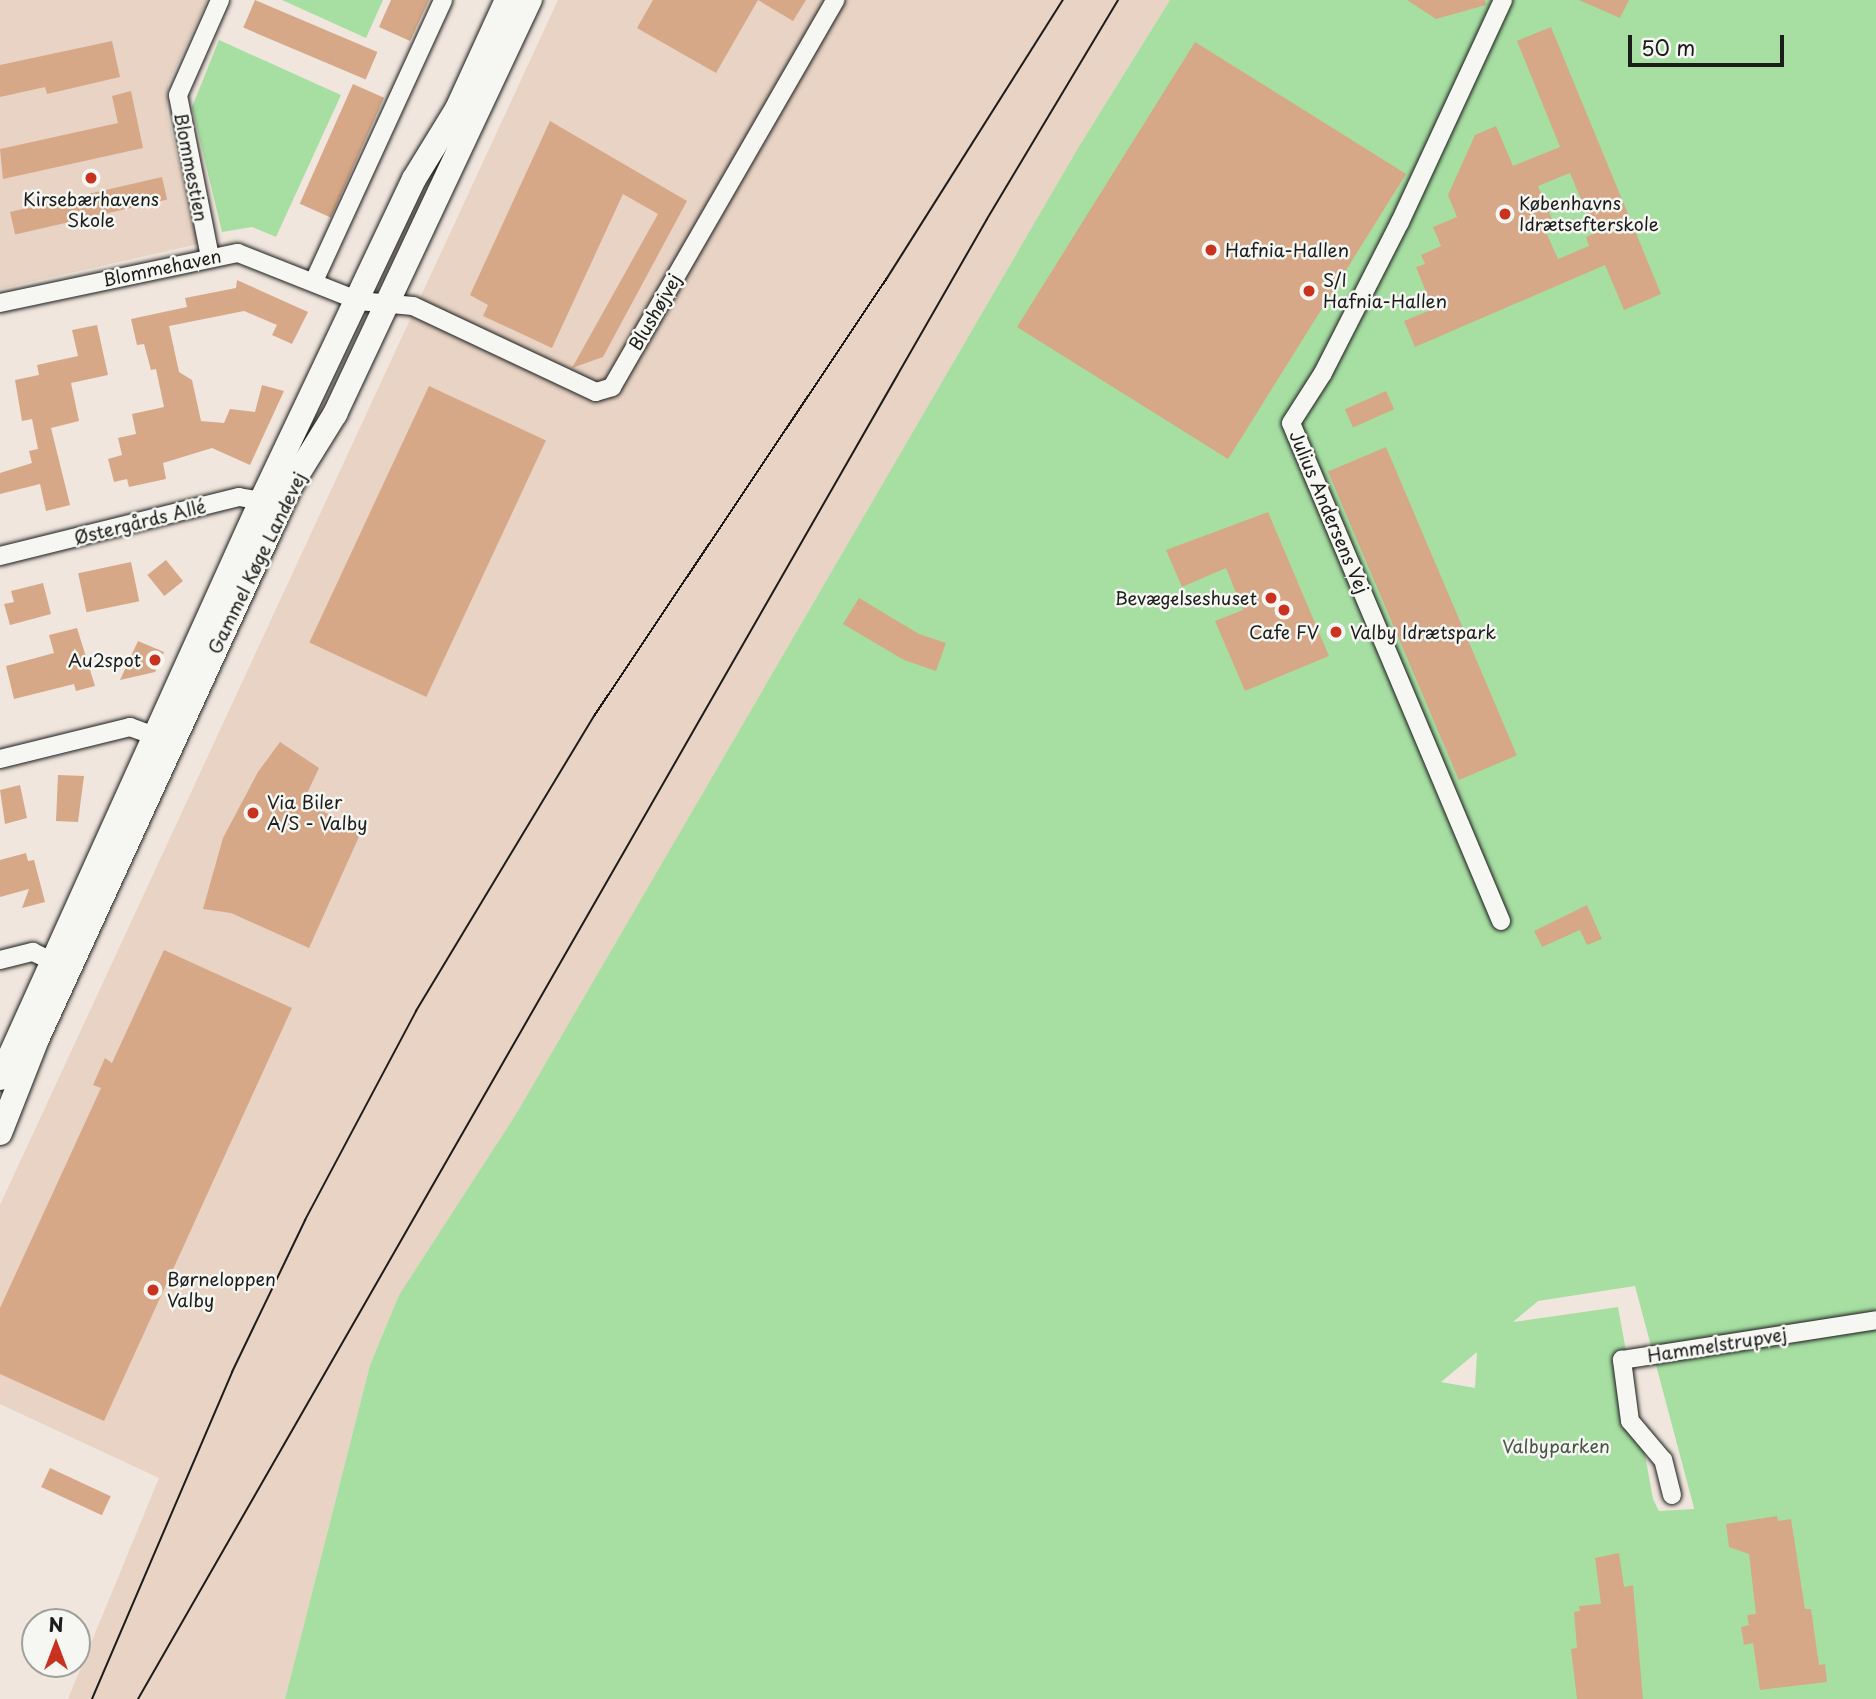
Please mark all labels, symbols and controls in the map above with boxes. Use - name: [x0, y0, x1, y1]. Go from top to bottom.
- scale bar: [1631, 21, 1787, 65]
- text: 50 m: [1641, 31, 1695, 63]
- street label: Blommestien: [170, 111, 212, 223]
- marker: Kirsebærhavens Skole: [83, 170, 99, 186]
- place label: Kirsebærhavens Skole: [23, 189, 159, 232]
- place label: Københavns Idrætsefterskole: [1519, 193, 1659, 235]
- marker: Københavns Idrætsefterskole: [1497, 206, 1513, 222]
- place label: Hafnia-Hallen: [1225, 239, 1349, 261]
- marker: Hafnia-Hallen: [1203, 242, 1219, 258]
- street label: Blommehaven: [101, 245, 223, 291]
- street label: Blushøjvej: [624, 270, 686, 354]
- place label: S/I Hafnia-Hallen: [1323, 270, 1447, 312]
- marker: S/I Hafnia-Hallen: [1301, 283, 1317, 299]
- street label: Julius Andersens Vej: [1285, 427, 1373, 597]
- street label: Gammel Køge Landevej: [203, 468, 311, 658]
- street label: Østergårds Allé: [72, 495, 208, 549]
- place label: Bevægelseshuset: [1115, 587, 1257, 609]
- marker: Bevægelseshuset: [1263, 590, 1279, 606]
- marker: Cafe FV: [1276, 602, 1292, 618]
- place label: Cafe FV: [1249, 621, 1319, 643]
- place label: Valby Idrætspark: [1350, 621, 1498, 643]
- marker: Valby Idrætspark: [1328, 624, 1344, 640]
- place label: Au2spot: [68, 649, 141, 671]
- marker: Au2spot: [147, 652, 163, 668]
- place label: Via Biler A/S - Valby: [267, 792, 367, 834]
- marker: Via Biler A/S - Valby: [245, 805, 261, 821]
- place label: Børneloppen Valby: [167, 1269, 276, 1312]
- marker: Børneloppen Valby: [145, 1282, 161, 1298]
- street label: Hammelstrupvej: [1646, 1323, 1788, 1367]
- park label: Valbyparken: [1502, 1435, 1610, 1457]
- north arrow: [21, 1608, 91, 1678]
- text: N: [48, 1610, 64, 1638]

